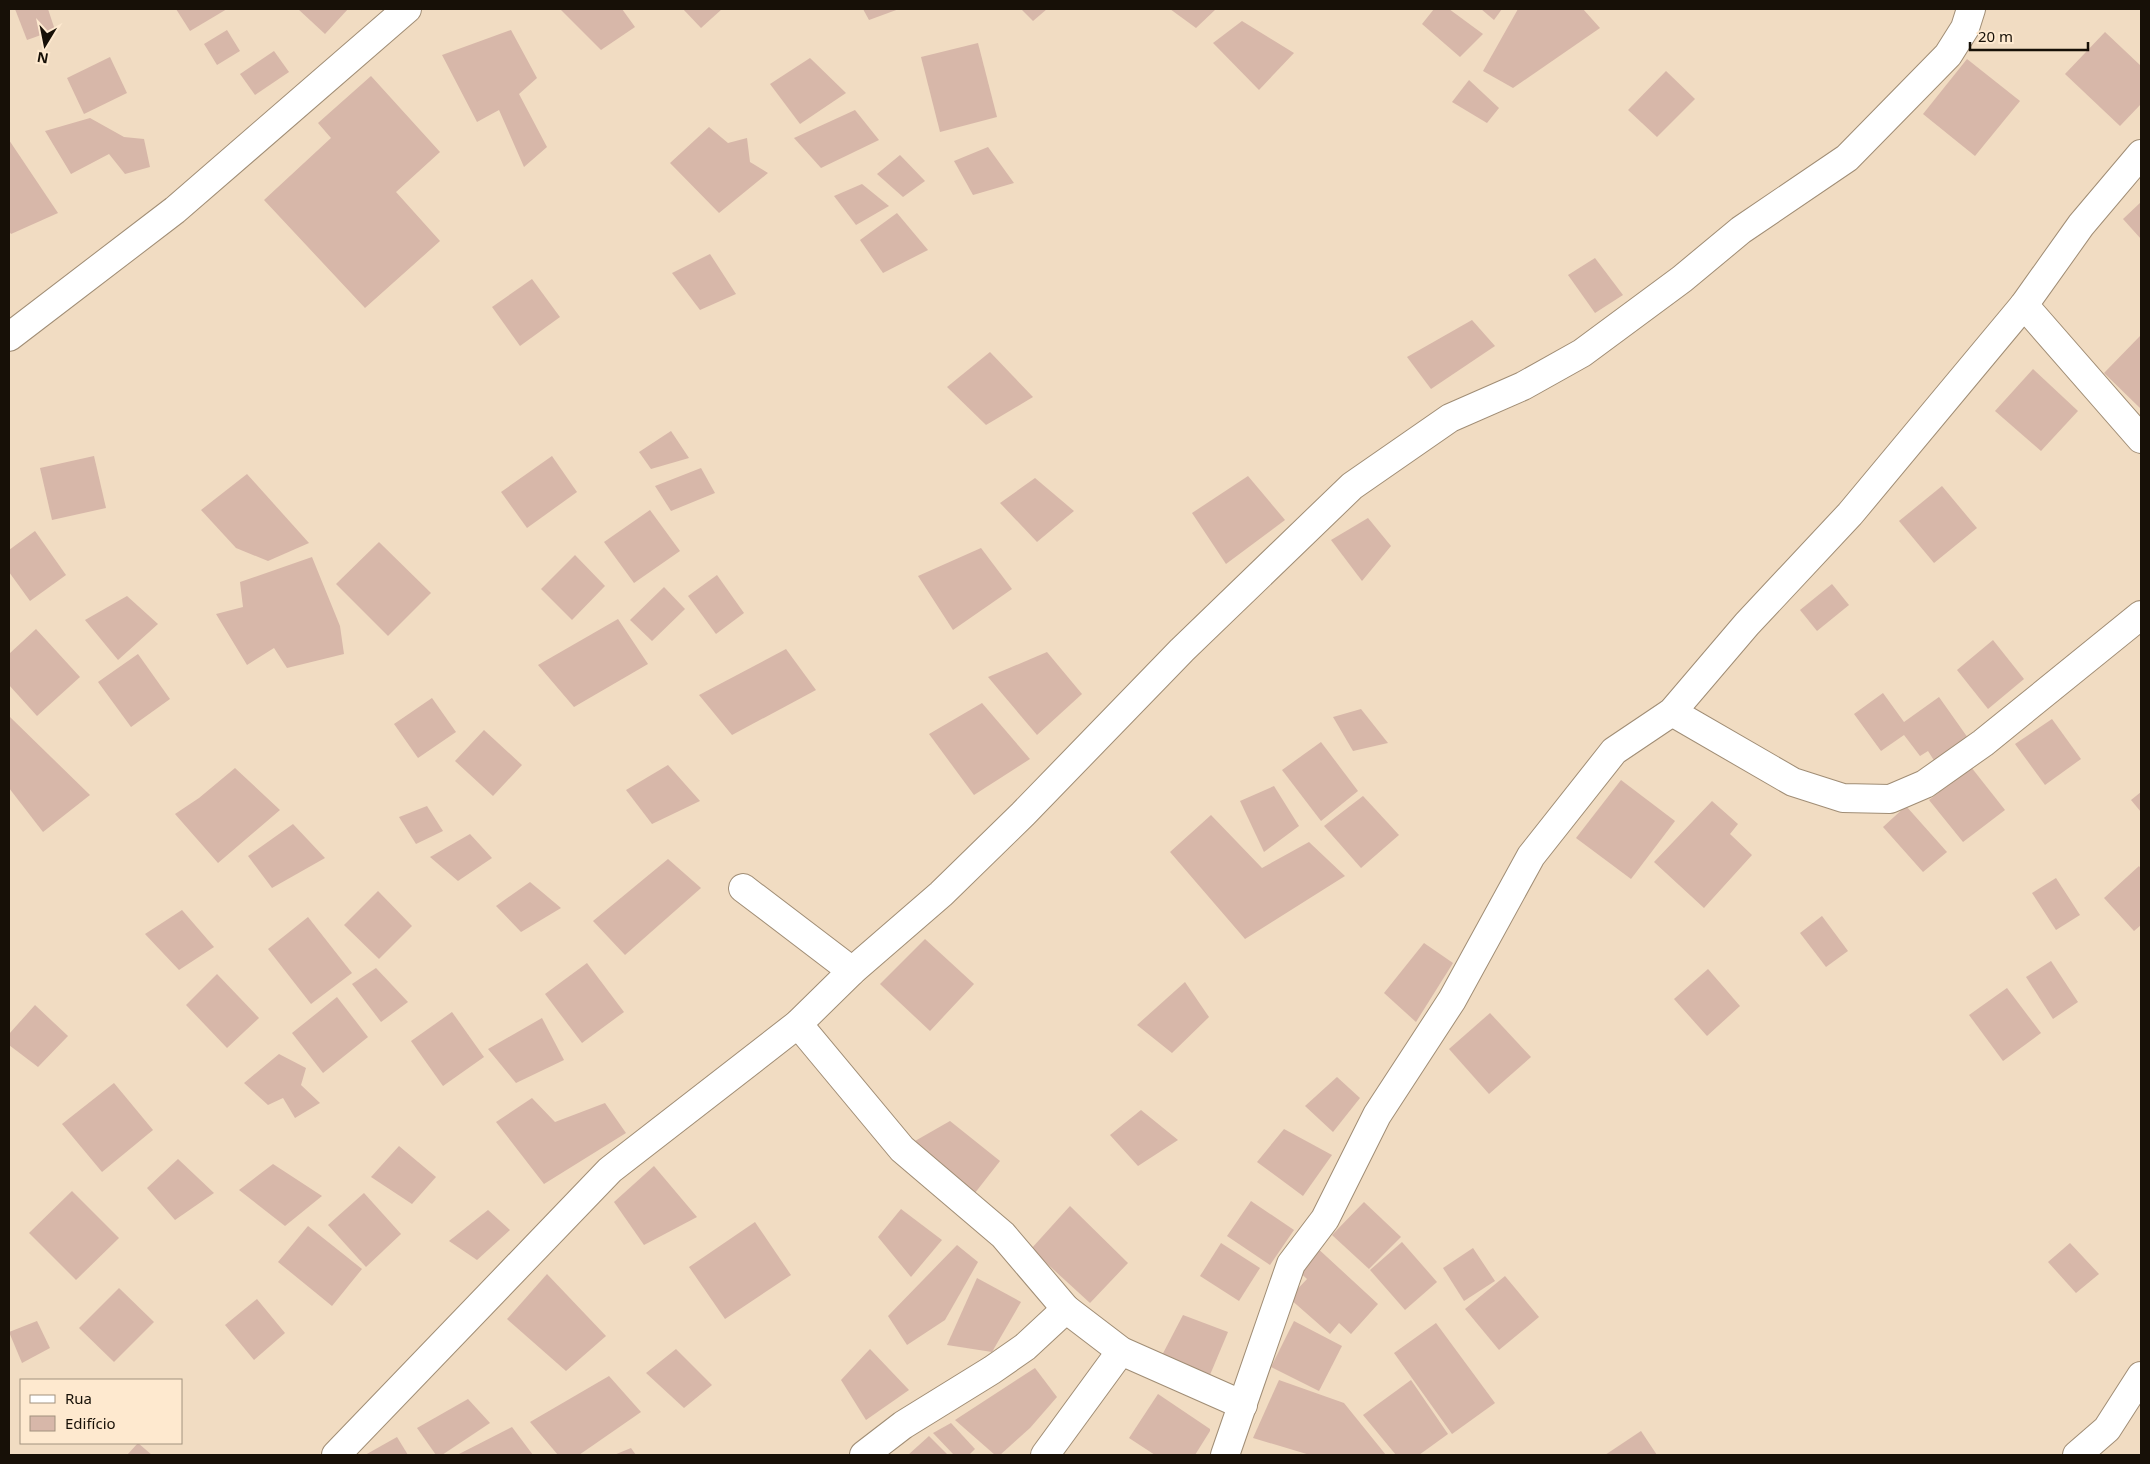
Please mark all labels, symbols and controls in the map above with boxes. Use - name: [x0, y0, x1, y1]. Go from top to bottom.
- north arrow: [20, 20, 70, 70]
- scale bar: [1970, 20, 2088, 52]
- text: 20 m: [1978, 26, 2013, 46]
- text: N: [35, 48, 50, 69]
- legend: [20, 1379, 182, 1444]
- text: Rua: [65, 1388, 92, 1408]
- text: Edifício: [65, 1413, 116, 1433]

